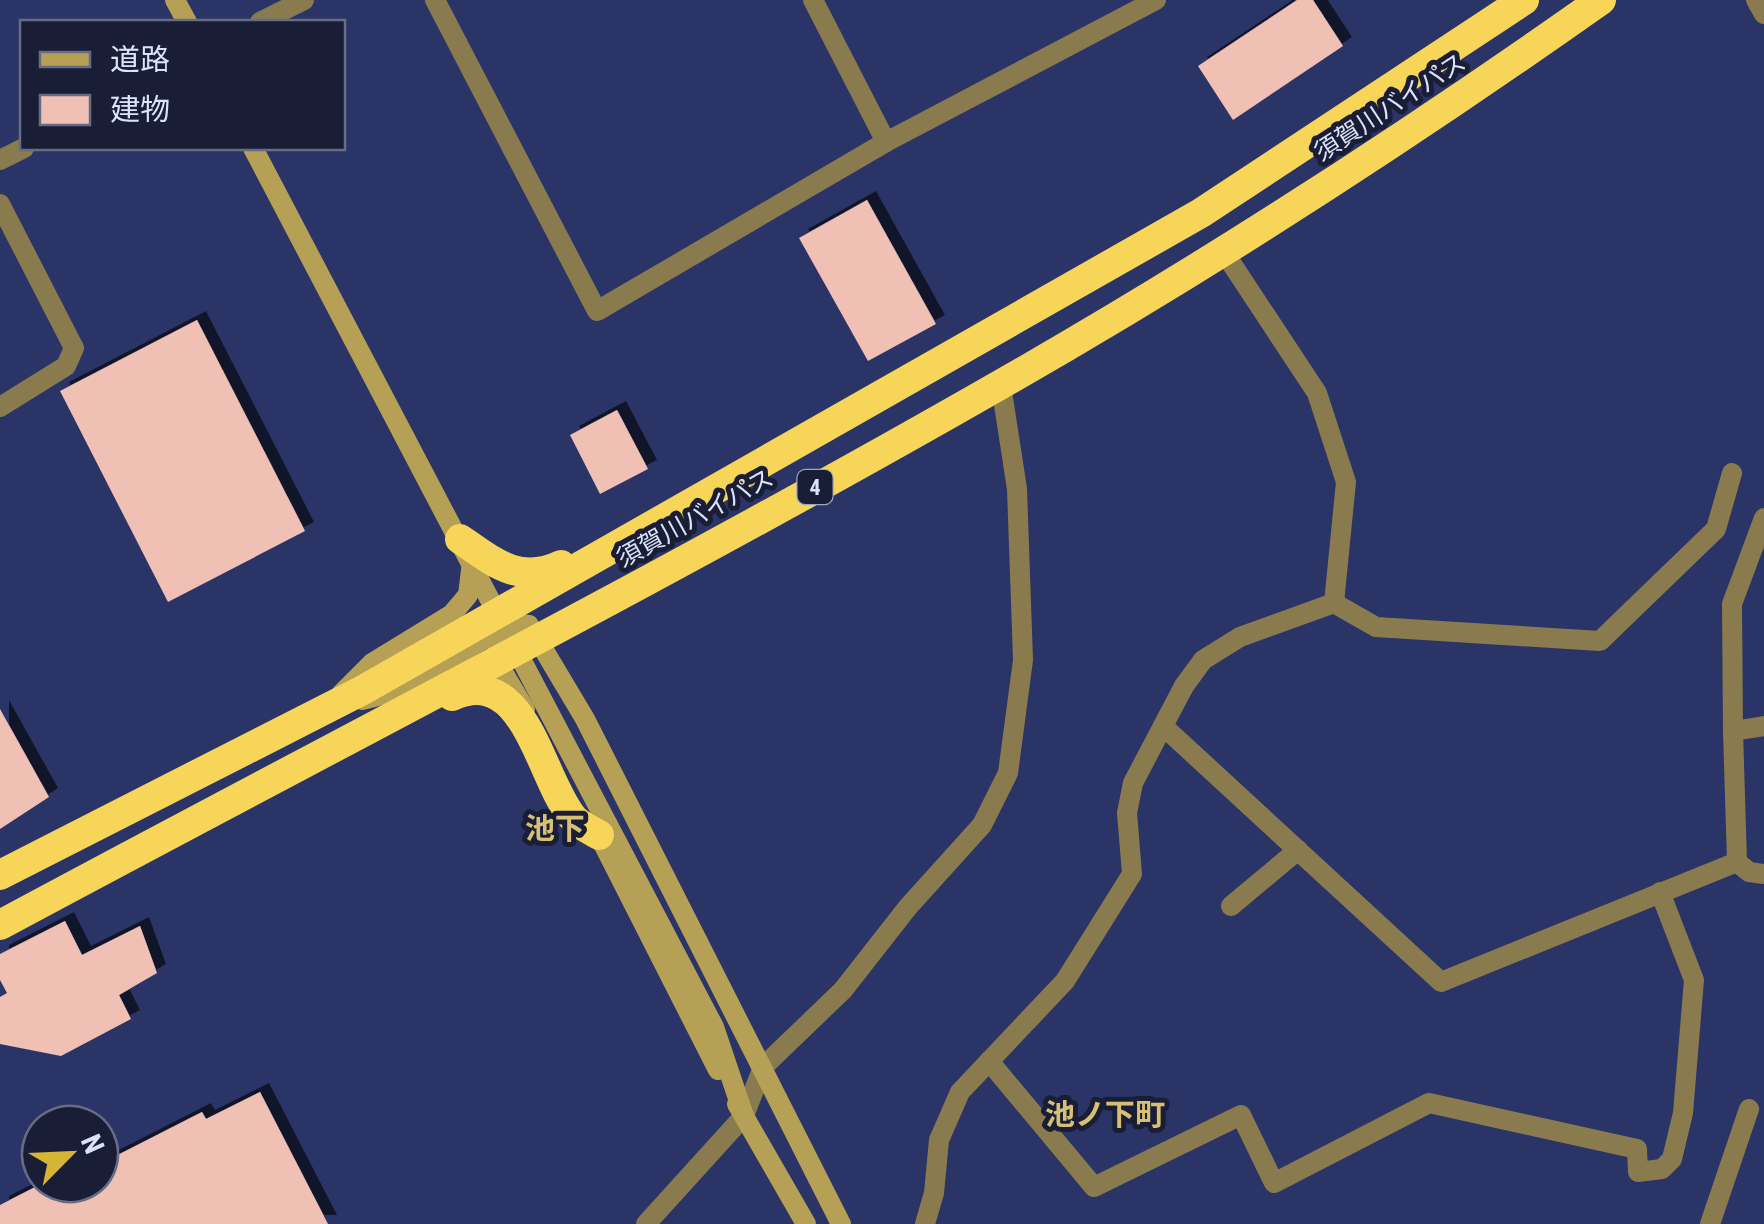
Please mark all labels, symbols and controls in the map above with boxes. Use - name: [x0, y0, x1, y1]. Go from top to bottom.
- legend: [20, 20, 345, 150]
- text: 道路: [110, 42, 170, 77]
- street label: 須賀川バイパス: [1309, 47, 1471, 167]
- text: 建物: [110, 92, 170, 127]
- street label: 須賀川バイパス: [612, 463, 778, 573]
- road number: 4: [798, 470, 832, 504]
- district label: 池下: [525, 811, 585, 846]
- district label: 池ノ下町: [1045, 1097, 1165, 1132]
- north arrow: [20, 1104, 120, 1204]
- text: N: [74, 1129, 111, 1159]

